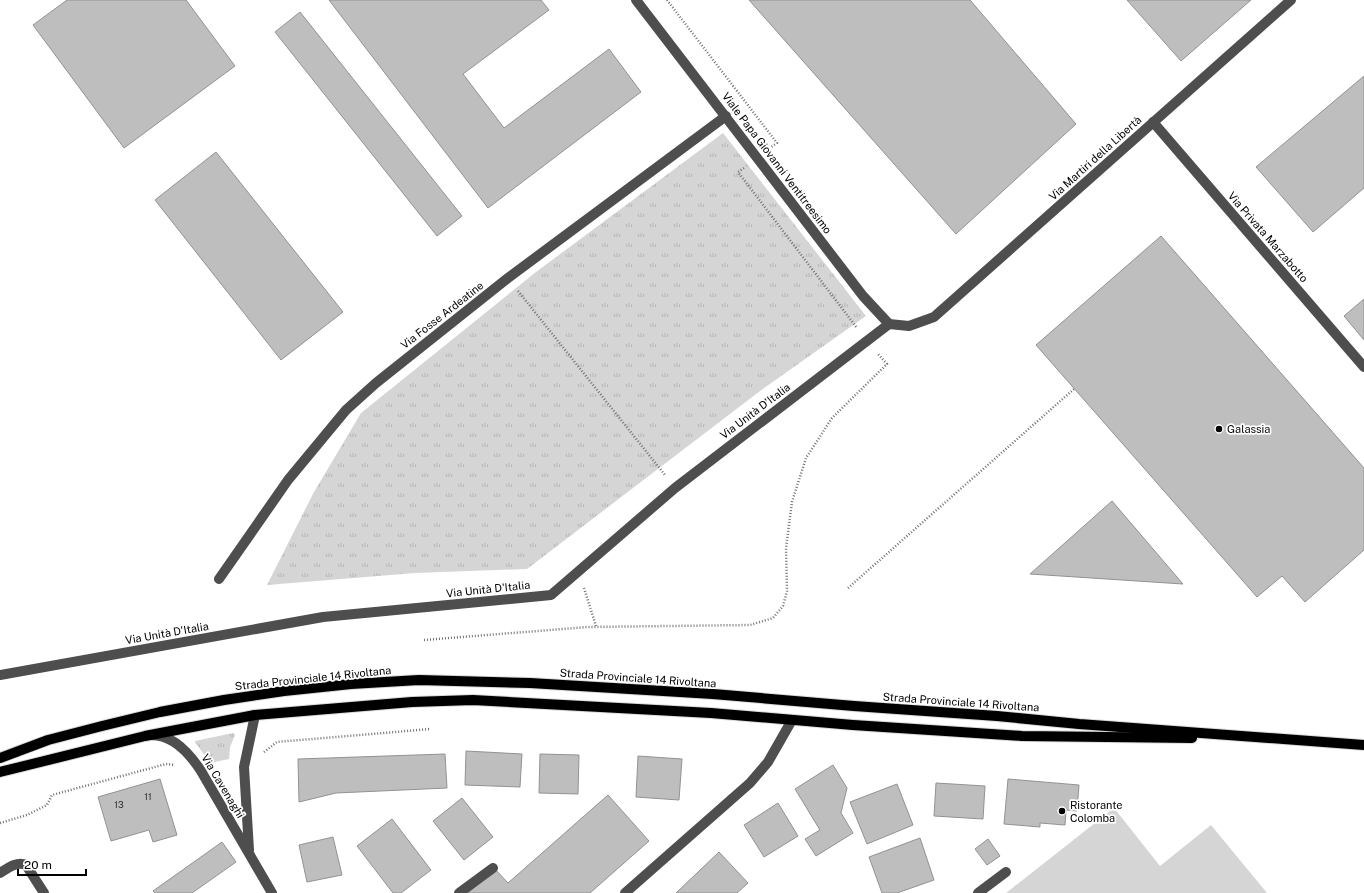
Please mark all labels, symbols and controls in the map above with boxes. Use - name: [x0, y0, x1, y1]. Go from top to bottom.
- street label: Viale Papa Giovanni Ventitreesimo: [720, 90, 834, 236]
- street label: Via Martiri della Libertà: [1046, 113, 1144, 203]
- street label: Via Privata Marzabotto: [1226, 190, 1310, 284]
- street label: Via Fosse Ardeatine: [398, 279, 486, 351]
- street label: Via Unità D'Italia: [718, 381, 792, 441]
- place label: Galassia: [1227, 423, 1270, 435]
- marker: Galassia: [1214, 424, 1224, 434]
- street label: Via Unità D'Italia: [445, 579, 531, 599]
- street label: Via Unità D'Italia: [124, 620, 210, 646]
- street label: Strada Provinciale 14 Rivoltana: [234, 664, 392, 692]
- street label: Strada Provinciale 14 Rivoltana: [559, 667, 717, 689]
- street label: Strada Provinciale 14 Rivoltana: [882, 691, 1040, 713]
- street label: Via Cavenaghi: [199, 752, 247, 820]
- house number: 11: [144, 791, 152, 802]
- house number: 13: [114, 799, 124, 810]
- place label: Ristorante Colomba: [1070, 799, 1123, 824]
- marker: Ristorante Colomba: [1057, 806, 1067, 816]
- scale bar: [18, 851, 86, 877]
- text: 20 m: [24, 858, 52, 872]

